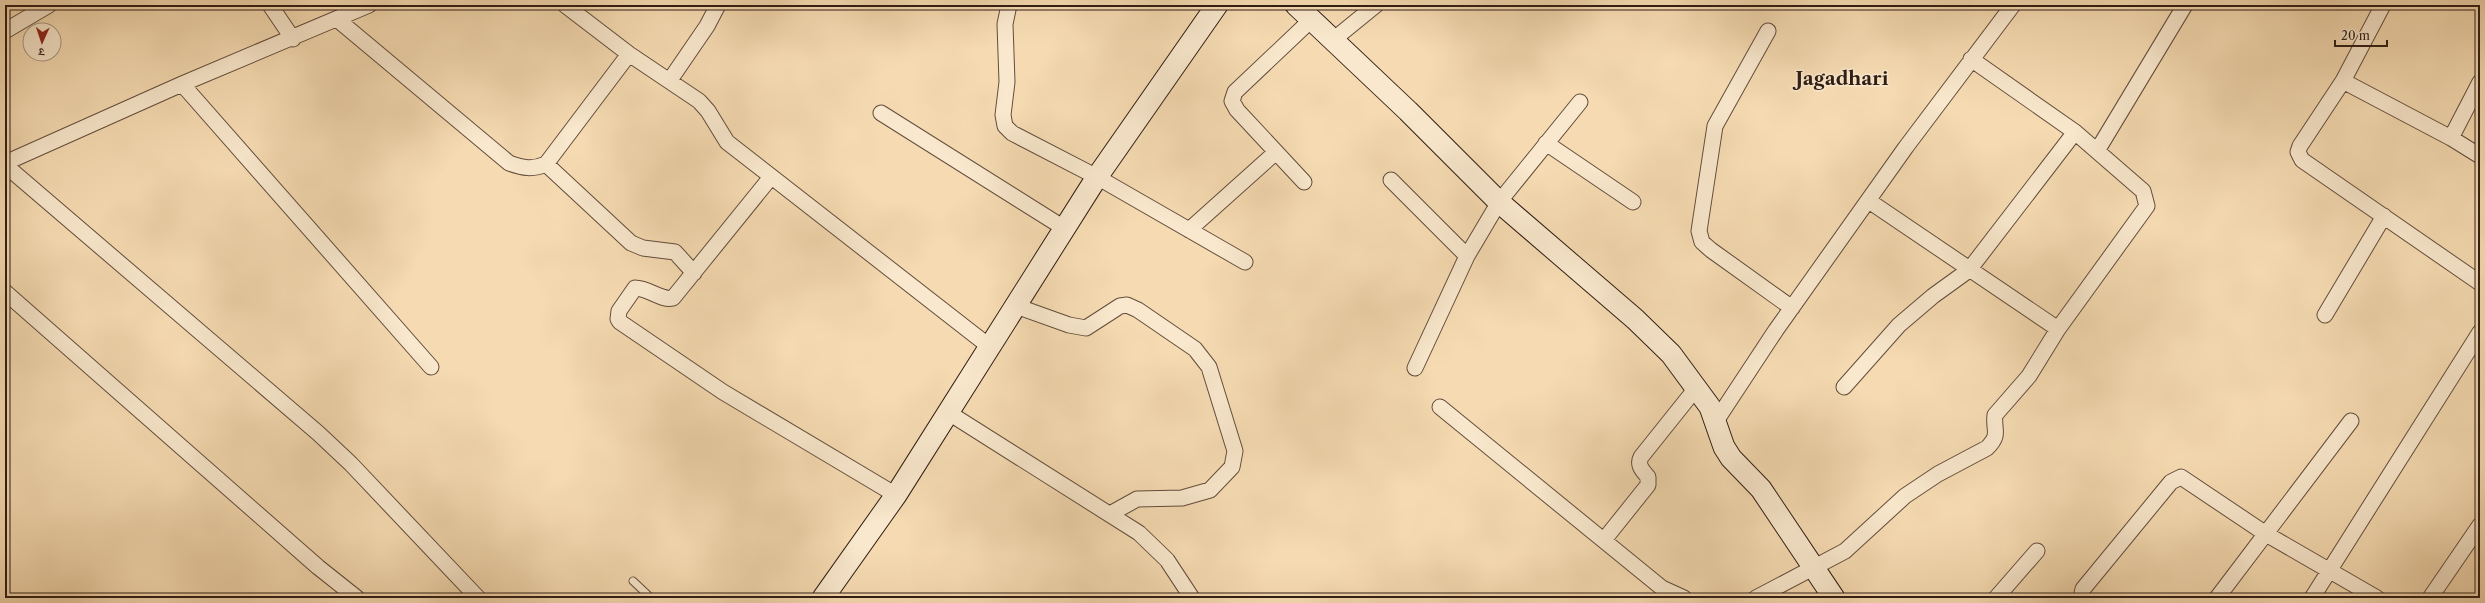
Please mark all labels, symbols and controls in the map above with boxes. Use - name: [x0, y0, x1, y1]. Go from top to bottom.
- north arrow: [22, 22, 62, 62]
- scale bar: [2335, 22, 2387, 48]
- text: 20 m: [2341, 28, 2370, 43]
- text: उ: [37, 45, 46, 59]
- district label: Jagadhari: [1793, 67, 1889, 90]

